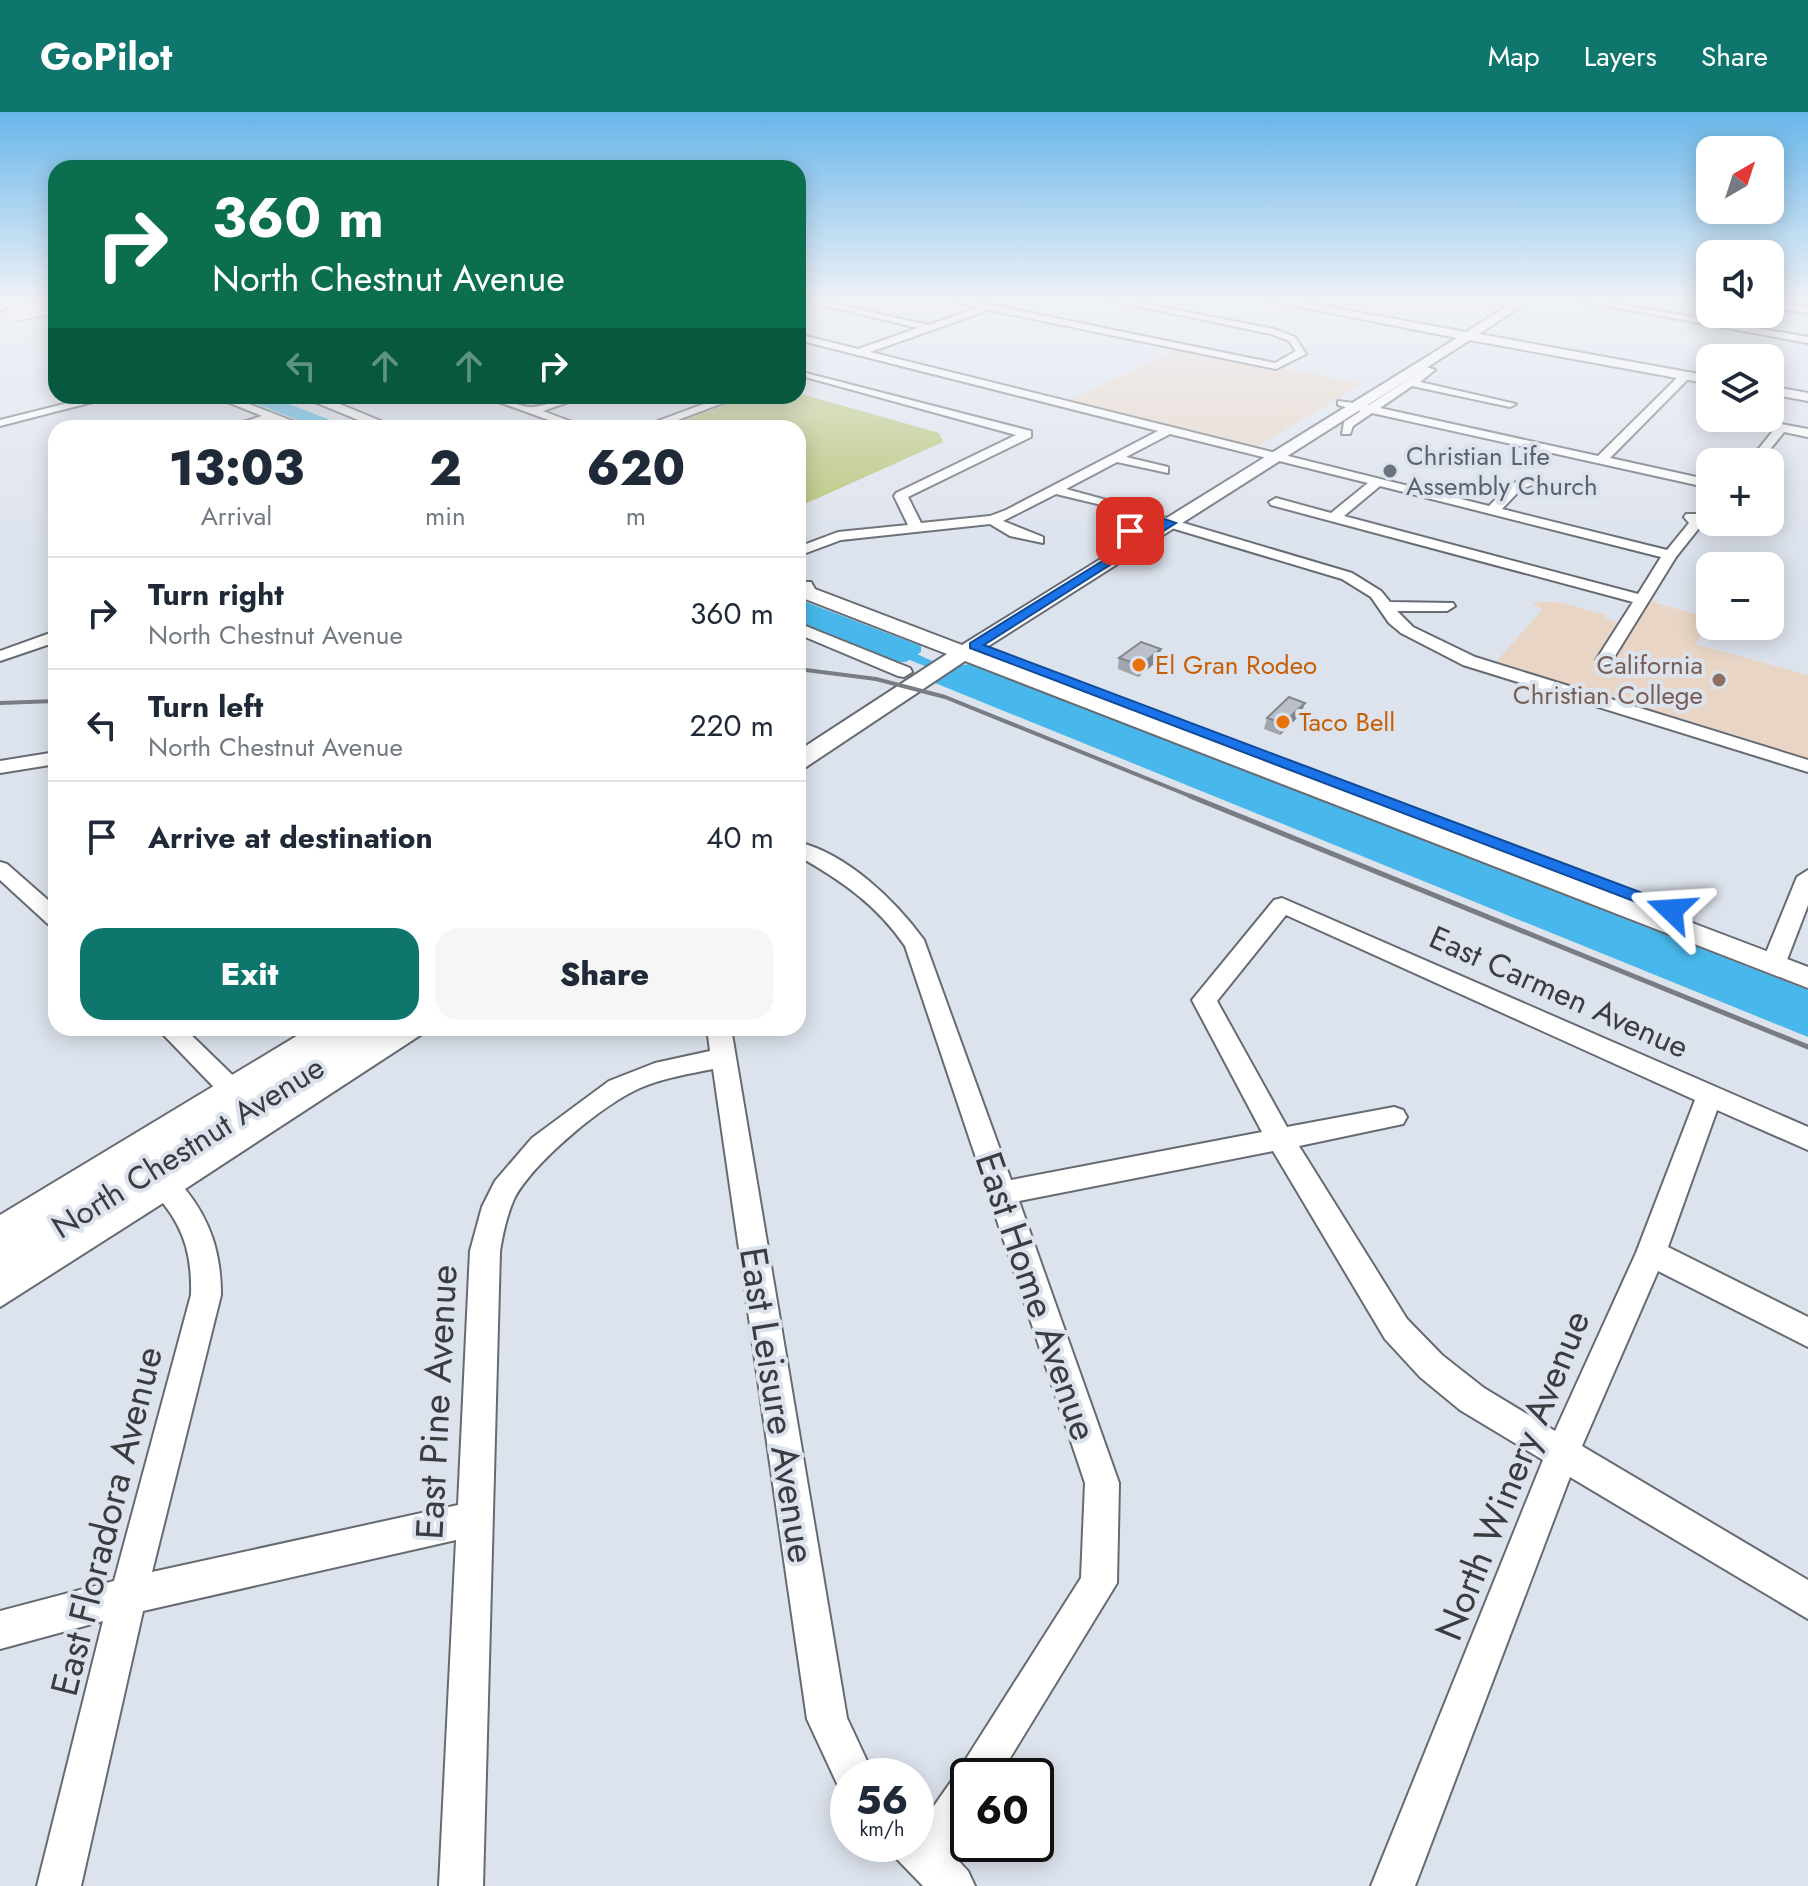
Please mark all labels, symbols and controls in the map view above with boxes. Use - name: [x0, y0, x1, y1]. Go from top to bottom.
- text: GoPilot: [40, 29, 172, 84]
- text: Map: [1488, 36, 1540, 77]
- text: Layers: [1584, 36, 1657, 77]
- text: Share: [1701, 36, 1768, 77]
- north arrow: [1696, 136, 1784, 224]
- map controls: [1696, 136, 1784, 640]
- text: 360 m: [212, 177, 384, 258]
- icon: right: [80, 192, 184, 296]
- button: sound: [1696, 240, 1784, 328]
- text: North Chestnut Avenue: [212, 252, 565, 304]
- icon: left: [279, 344, 323, 388]
- icon: ahead: [363, 344, 407, 388]
- icon: ahead: [447, 344, 491, 388]
- icon: right: [531, 344, 575, 388]
- button: layers: [1696, 344, 1784, 432]
- text: 13:03: [169, 434, 304, 503]
- text: 2: [429, 434, 462, 503]
- text: 620: [586, 434, 685, 503]
- place label: Christian Life Assembly Church: [1406, 437, 1598, 505]
- button: +: [1696, 448, 1784, 536]
- marker: Christian Life Assembly Church: [1381, 462, 1399, 480]
- text: Arrival: [201, 497, 272, 535]
- text: min: [425, 497, 466, 535]
- text: m: [626, 497, 646, 535]
- pin: [1096, 497, 1164, 565]
- icon: arrive: [1108, 509, 1152, 553]
- button: −: [1696, 552, 1784, 640]
- text: Turn right: [148, 573, 284, 616]
- icon: right: [80, 591, 124, 635]
- text: 360 m: [690, 592, 774, 635]
- text: North Chestnut Avenue: [148, 616, 403, 654]
- place label: El Gran Rodeo: [1155, 646, 1317, 684]
- place label: California Christian College: [1513, 646, 1703, 714]
- marker: El Gran Rodeo: [1130, 656, 1148, 674]
- marker: California Christian College: [1710, 671, 1728, 689]
- text: Turn left: [148, 685, 263, 728]
- icon: left: [80, 703, 124, 747]
- place label: Taco Bell: [1299, 703, 1395, 741]
- text: 220 m: [689, 704, 774, 747]
- marker: Taco Bell: [1274, 713, 1292, 731]
- text: North Chestnut Avenue: [148, 728, 403, 766]
- icon: arrive: [80, 815, 124, 859]
- text: Arrive at destination: [148, 816, 433, 859]
- text: 40 m: [706, 816, 774, 859]
- position arrow: [1629, 868, 1713, 952]
- street label: East Carmen Avenue: [1422, 914, 1696, 1070]
- button: Exit: [80, 928, 419, 1020]
- button: Share: [435, 928, 774, 1020]
- street label: North Chestnut Avenue: [43, 1044, 333, 1250]
- street label: East Home Avenue: [962, 1144, 1112, 1448]
- street label: East Leisure Avenue: [726, 1243, 830, 1567]
- street label: East Pine Avenue: [401, 1263, 471, 1541]
- street label: North Winery Avenue: [1421, 1302, 1603, 1648]
- street label: East Floradora Avenue: [36, 1341, 176, 1701]
- speed limit sign: 60: [950, 1758, 1054, 1862]
- text: 56: [856, 1771, 908, 1829]
- text: km/h: [859, 1815, 905, 1844]

